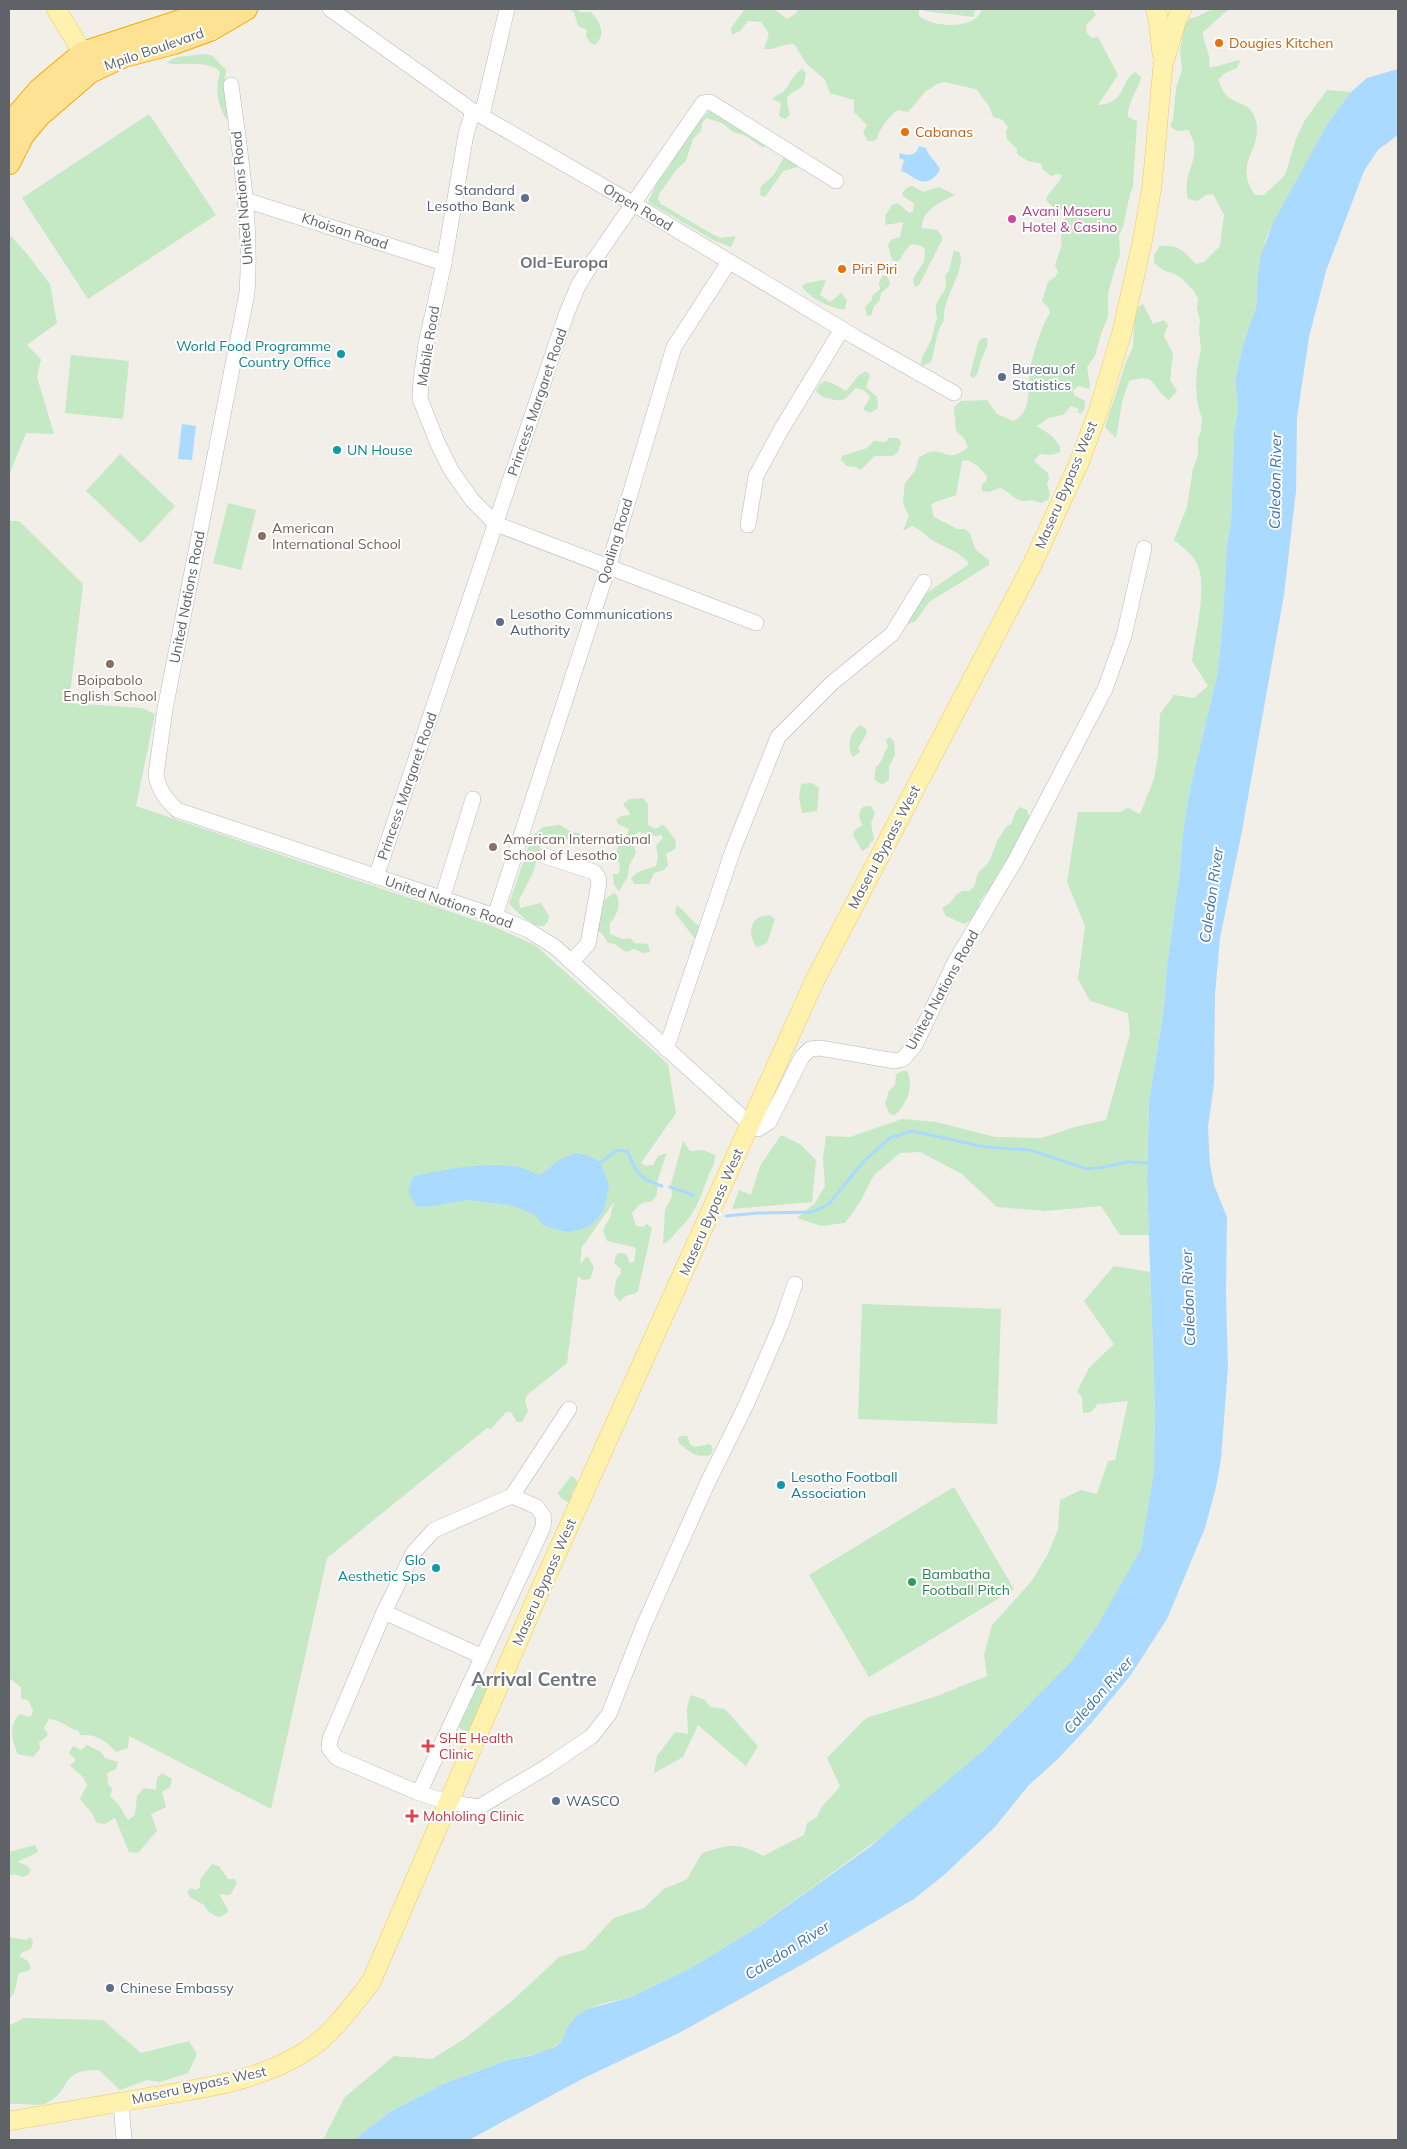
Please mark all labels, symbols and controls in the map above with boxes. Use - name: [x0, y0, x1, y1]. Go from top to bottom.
- street label: Mpilo Boulevard: [102, 24, 206, 74]
- place label: Dougies Kitchen: [1229, 34, 1334, 52]
- marker: Dougies Kitchen: [1213, 37, 1225, 49]
- place label: Cabanas: [915, 123, 973, 141]
- marker: Cabanas: [899, 126, 911, 138]
- street label: United Nations Road: [227, 130, 257, 266]
- street label: Orpen Road: [600, 179, 676, 235]
- place label: Standard Lesotho Bank: [427, 181, 516, 215]
- marker: Standard Lesotho Bank: [519, 192, 531, 204]
- place label: Avani Maseru Hotel & Casino: [1022, 202, 1117, 236]
- street label: Khoisan Road: [299, 209, 391, 253]
- marker: Avani Maseru Hotel & Casino: [1006, 213, 1018, 225]
- district label: Old-Europa: [520, 252, 608, 272]
- place label: Piri Piri: [852, 260, 897, 278]
- marker: Piri Piri: [836, 263, 848, 275]
- street label: Mabile Road: [413, 305, 443, 387]
- street label: Princess Margaret Road: [503, 326, 571, 478]
- place label: World Food Programme Country Office: [176, 337, 331, 371]
- marker: World Food Programme Country Office: [335, 348, 347, 360]
- place label: Bureau of Statistics: [1012, 360, 1075, 394]
- marker: Bureau of Statistics: [996, 371, 1008, 383]
- street label: Maseru Bypass West: [1031, 418, 1101, 552]
- water label: Caledon River: [1265, 432, 1285, 529]
- place label: UN House: [347, 441, 413, 459]
- marker: UN House: [331, 444, 343, 456]
- street label: Qoaling Road: [593, 496, 637, 586]
- place label: American International School: [272, 519, 401, 553]
- street label: United Nations Road: [165, 529, 209, 665]
- marker: American International School: [256, 530, 268, 542]
- place label: Lesotho Communications Authority: [510, 605, 673, 639]
- marker: Lesotho Communications Authority: [494, 616, 506, 628]
- marker: Boipabolo English School: [104, 658, 116, 670]
- place label: Boipabolo English School: [63, 671, 157, 705]
- street label: Princess Margaret Road: [373, 710, 441, 862]
- street label: Maseru Bypass West: [844, 782, 924, 912]
- place label: American International School of Lesotho: [503, 830, 651, 864]
- marker: American International School of Lesotho: [487, 841, 499, 853]
- water label: Caledon River: [1195, 845, 1227, 944]
- street label: United Nations Road: [382, 872, 516, 932]
- street label: United Nations Road: [902, 927, 982, 1053]
- street label: Maseru Bypass West: [675, 1146, 747, 1278]
- water label: Caledon River: [1177, 1249, 1199, 1347]
- place label: Lesotho Football Association: [791, 1468, 898, 1502]
- marker: Lesotho Football Association: [775, 1479, 787, 1491]
- street label: Maseru Bypass West: [508, 1516, 580, 1648]
- place label: Glo Aesthetic Sps: [338, 1551, 426, 1585]
- marker: Glo Aesthetic Sps: [430, 1562, 442, 1574]
- place label: Bambatha Football Pitch: [922, 1565, 1010, 1599]
- marker: Bambatha Football Pitch: [906, 1576, 918, 1588]
- water label: Caledon River: [1059, 1652, 1137, 1738]
- district label: Arrival Centre: [471, 1667, 597, 1691]
- place label: SHE Health Clinic: [439, 1729, 514, 1763]
- marker: SHE Health Clinic: [421, 1739, 435, 1753]
- place label: WASCO: [566, 1792, 620, 1810]
- marker: WASCO: [550, 1795, 562, 1807]
- place label: Mohloling Clinic: [423, 1807, 524, 1825]
- marker: Mohloling Clinic: [405, 1809, 419, 1823]
- water label: Caledon River: [741, 1916, 833, 1984]
- place label: Chinese Embassy: [120, 1979, 234, 1997]
- marker: Chinese Embassy: [104, 1982, 116, 1994]
- street label: Maseru Bypass West: [130, 2062, 268, 2108]

